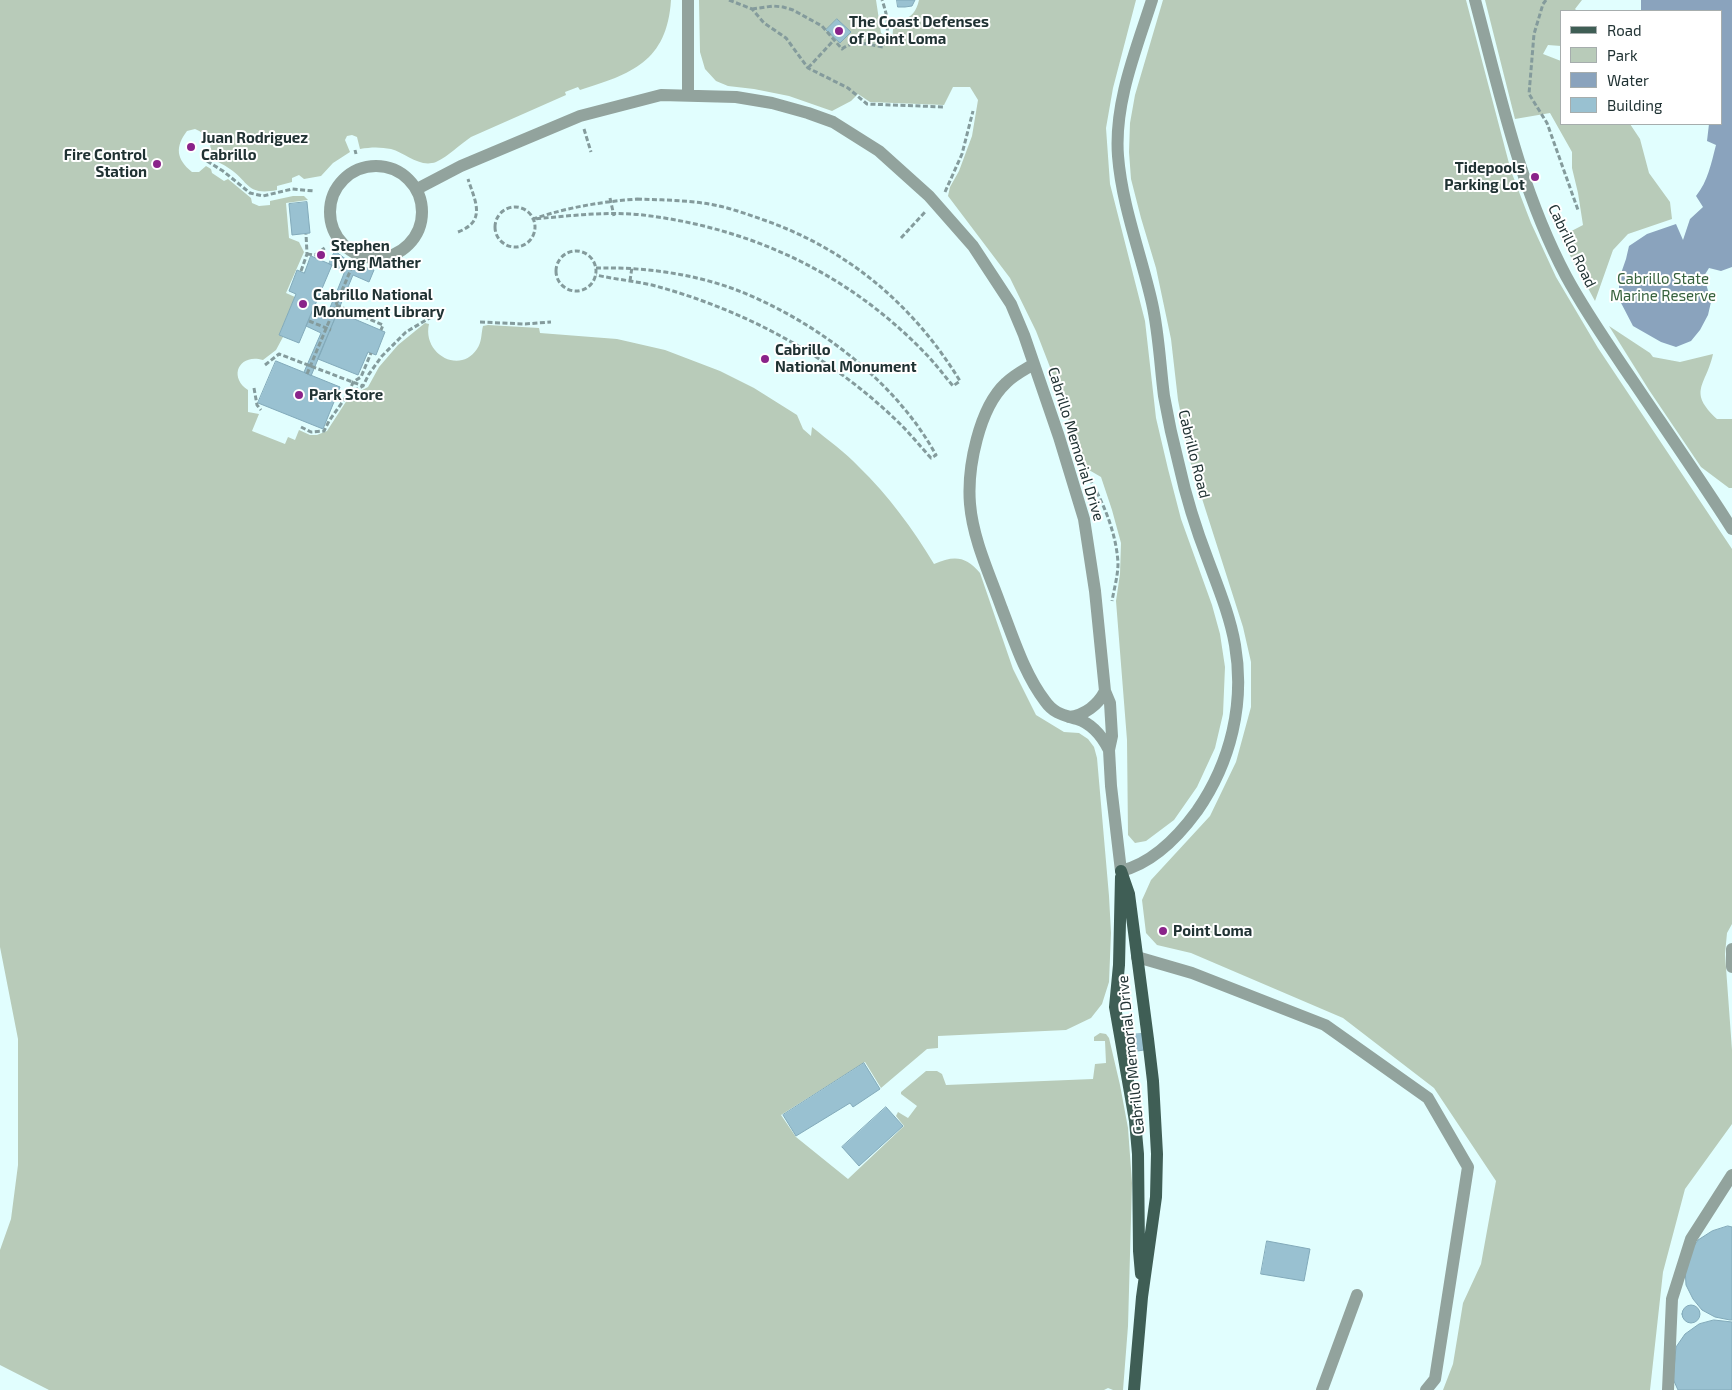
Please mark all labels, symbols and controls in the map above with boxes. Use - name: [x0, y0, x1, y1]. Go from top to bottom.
- legend: [1560, 10, 1722, 125]
- place label: The Coast Defenses of Point Loma: [849, 13, 989, 48]
- text: Road: [1607, 21, 1642, 39]
- marker: The Coast Defenses of Point Loma: [833, 25, 845, 37]
- text: Park: [1607, 46, 1638, 64]
- text: Water: [1607, 71, 1649, 89]
- text: Building: [1607, 96, 1662, 114]
- place label: Juan Rodriguez Cabrillo: [201, 129, 308, 164]
- marker: Juan Rodriguez Cabrillo: [185, 141, 197, 153]
- place label: Fire Control Station: [64, 146, 147, 181]
- marker: Fire Control Station: [151, 158, 163, 170]
- place label: Tidepools Parking Lot: [1444, 159, 1525, 194]
- marker: Tidepools Parking Lot: [1529, 171, 1541, 183]
- street label: Cabrillo Road: [1544, 201, 1600, 291]
- place label: Stephen Tyng Mather: [331, 237, 421, 272]
- marker: Stephen Tyng Mather: [315, 249, 327, 261]
- park label: Cabrillo State Marine Reserve: [1610, 270, 1716, 305]
- place label: Cabrillo National Monument Library: [313, 286, 444, 321]
- marker: Cabrillo National Monument Library: [297, 298, 309, 310]
- place label: Cabrillo National Monument: [775, 341, 917, 376]
- marker: Cabrillo National Monument: [759, 353, 771, 365]
- street label: Cabrillo Memorial Drive: [1044, 365, 1108, 523]
- place label: Park Store: [309, 386, 383, 404]
- marker: Park Store: [293, 389, 305, 401]
- street label: Cabrillo Road: [1174, 408, 1214, 500]
- place label: Point Loma: [1173, 922, 1252, 940]
- marker: Point Loma: [1157, 925, 1169, 937]
- street label: Cabrillo Memorial Drive: [1114, 974, 1148, 1136]

